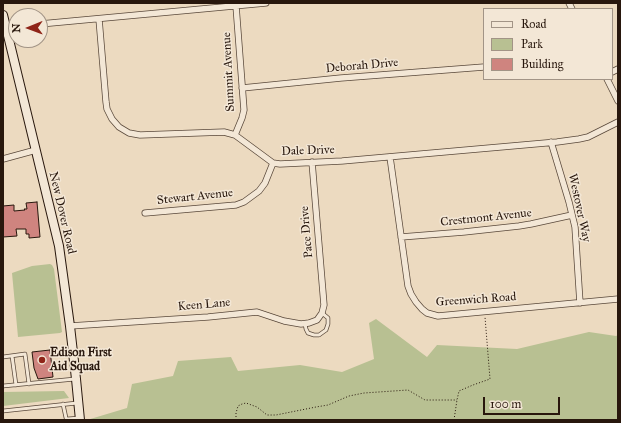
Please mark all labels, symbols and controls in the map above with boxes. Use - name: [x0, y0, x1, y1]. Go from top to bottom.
- north arrow: [8, 8, 48, 48]
- legend: [483, 8, 613, 80]
- text: Road: [521, 17, 547, 31]
- text: N: [10, 23, 23, 33]
- street label: Summit Avenue: [220, 32, 238, 112]
- text: Park: [521, 37, 543, 51]
- street label: Deborah Drive: [325, 56, 399, 76]
- text: Building: [521, 57, 563, 71]
- street label: Dale Drive: [281, 143, 335, 159]
- street label: New Dover Road: [46, 170, 78, 256]
- street label: Westover Way: [565, 172, 593, 244]
- street label: Stewart Avenue: [156, 186, 234, 208]
- street label: Pace Drive: [298, 205, 316, 259]
- street label: Crestmont Avenue: [440, 206, 532, 230]
- street label: Greenwich Road: [435, 290, 517, 310]
- street label: Keen Lane: [177, 296, 231, 314]
- place label: Edison First Aid Squad: [50, 346, 112, 374]
- marker: Edison First Aid Squad: [37, 355, 47, 365]
- scale bar: [485, 389, 562, 415]
- text: 100 m: [490, 397, 521, 411]

